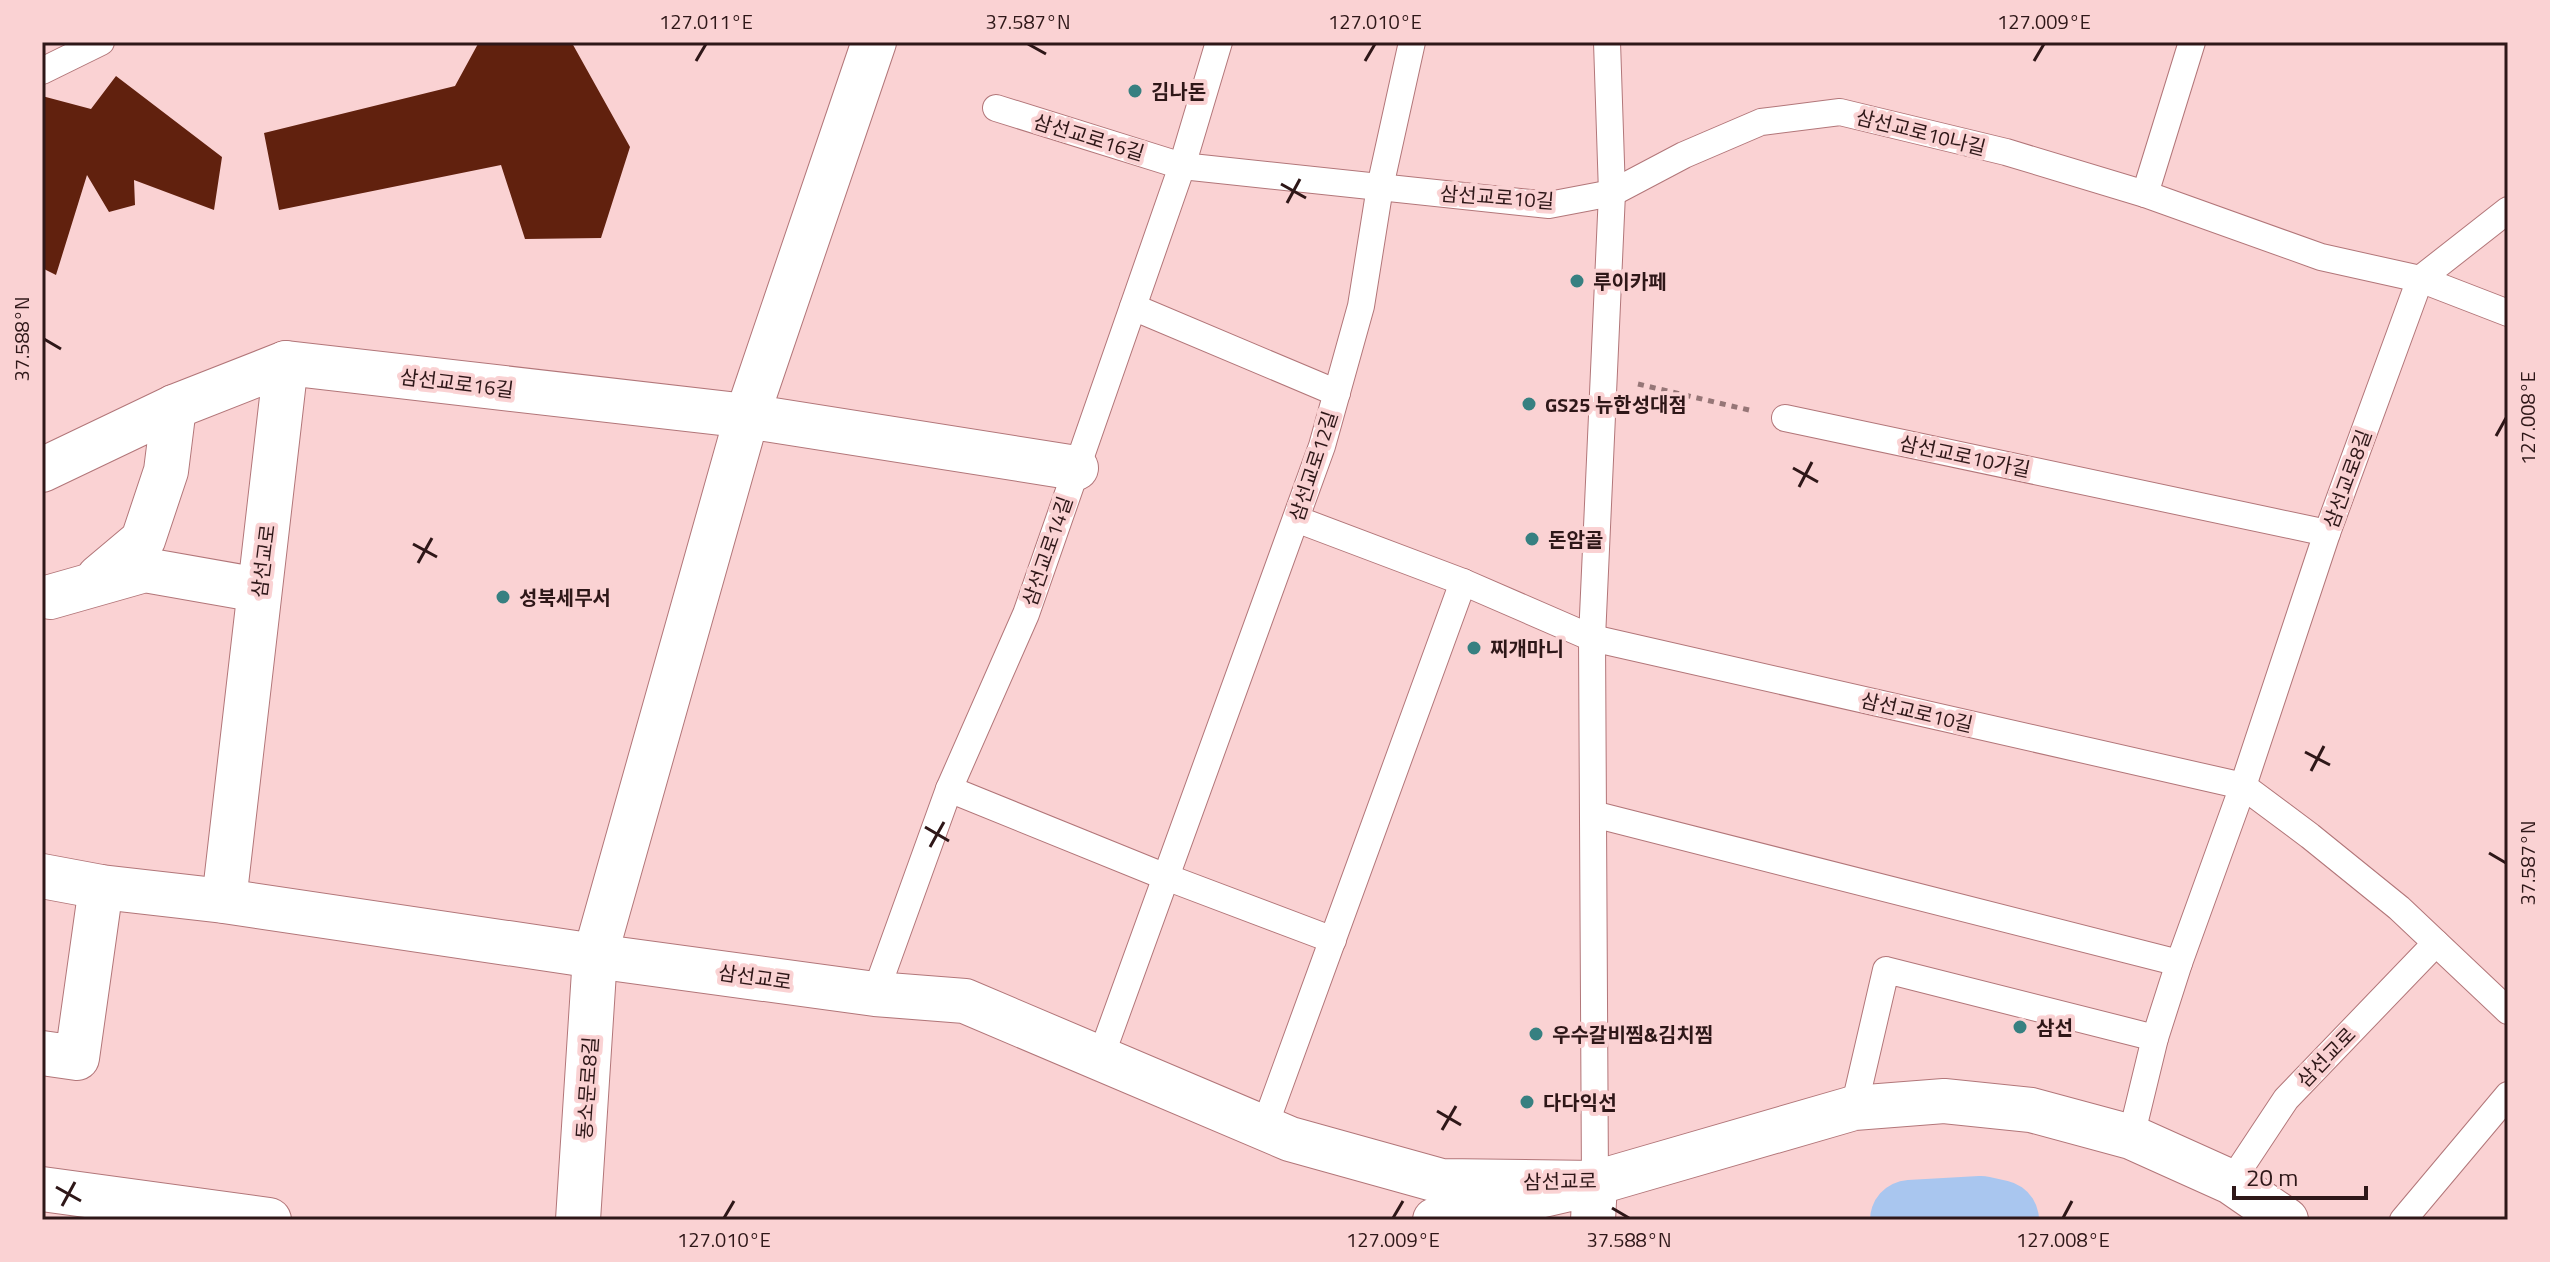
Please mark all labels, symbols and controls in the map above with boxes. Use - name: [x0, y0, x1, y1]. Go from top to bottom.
- text: 127.011°E: [659, 6, 753, 37]
- text: 37.587°N: [985, 6, 1071, 37]
- text: 127.010°E: [1328, 6, 1422, 37]
- text: 127.009°E: [1997, 6, 2091, 37]
- place label: 김나돈: [1151, 76, 1206, 107]
- marker: 김나돈: [1126, 82, 1144, 100]
- street label: 삼선교로10나길: [1853, 101, 1989, 163]
- street label: 삼선교로16길: [1030, 105, 1148, 169]
- street label: 삼선교로10길: [1439, 178, 1555, 216]
- place label: 루이카페: [1593, 266, 1667, 297]
- marker: 루이카페: [1568, 272, 1586, 290]
- text: 37.588°N: [6, 296, 37, 382]
- street label: 삼선교로16길: [398, 361, 516, 405]
- text: 127.008°E: [2512, 371, 2543, 465]
- place label: GS25 뉴한성대점: [1545, 389, 1687, 420]
- marker: GS25 뉴한성대점: [1520, 395, 1538, 413]
- street label: 삼선교로12길: [1281, 407, 1345, 525]
- street label: 삼선교로8길: [2315, 425, 2379, 533]
- street label: 삼선교로10가길: [1897, 427, 2033, 485]
- street label: 삼선교로14길: [1014, 492, 1080, 610]
- street label: 삼선교로: [243, 523, 283, 599]
- place label: 돈암골: [1548, 524, 1603, 555]
- marker: 돈암골: [1523, 530, 1541, 548]
- place label: 성북세무서: [519, 582, 611, 613]
- marker: 성북세무서: [494, 588, 512, 606]
- place label: 찌개마니: [1490, 633, 1564, 664]
- marker: 찌개마니: [1465, 639, 1483, 657]
- street label: 삼선교로10길: [1858, 684, 1976, 740]
- text: 37.587°N: [2512, 820, 2543, 906]
- street label: 삼선교로: [716, 957, 794, 997]
- place label: 삼선: [2036, 1012, 2073, 1043]
- marker: 삼선: [2011, 1018, 2029, 1036]
- place label: 우수갈비찜&김치찜: [1552, 1019, 1713, 1050]
- street label: 삼선교로: [2289, 1020, 2363, 1094]
- marker: 우수갈비찜&김치찜: [1527, 1025, 1545, 1043]
- street label: 동소문로8길: [568, 1035, 606, 1141]
- place label: 다다익선: [1543, 1087, 1617, 1118]
- marker: 다다익선: [1518, 1093, 1536, 1111]
- scale bar: [2234, 1150, 2366, 1200]
- text: 20 m: [2246, 1159, 2298, 1195]
- street label: 삼선교로: [1523, 1165, 1597, 1197]
- text: 127.010°E: [677, 1224, 771, 1255]
- text: 127.009°E: [1346, 1224, 1440, 1255]
- text: 37.588°N: [1586, 1224, 1672, 1255]
- text: 127.008°E: [2016, 1224, 2110, 1255]

